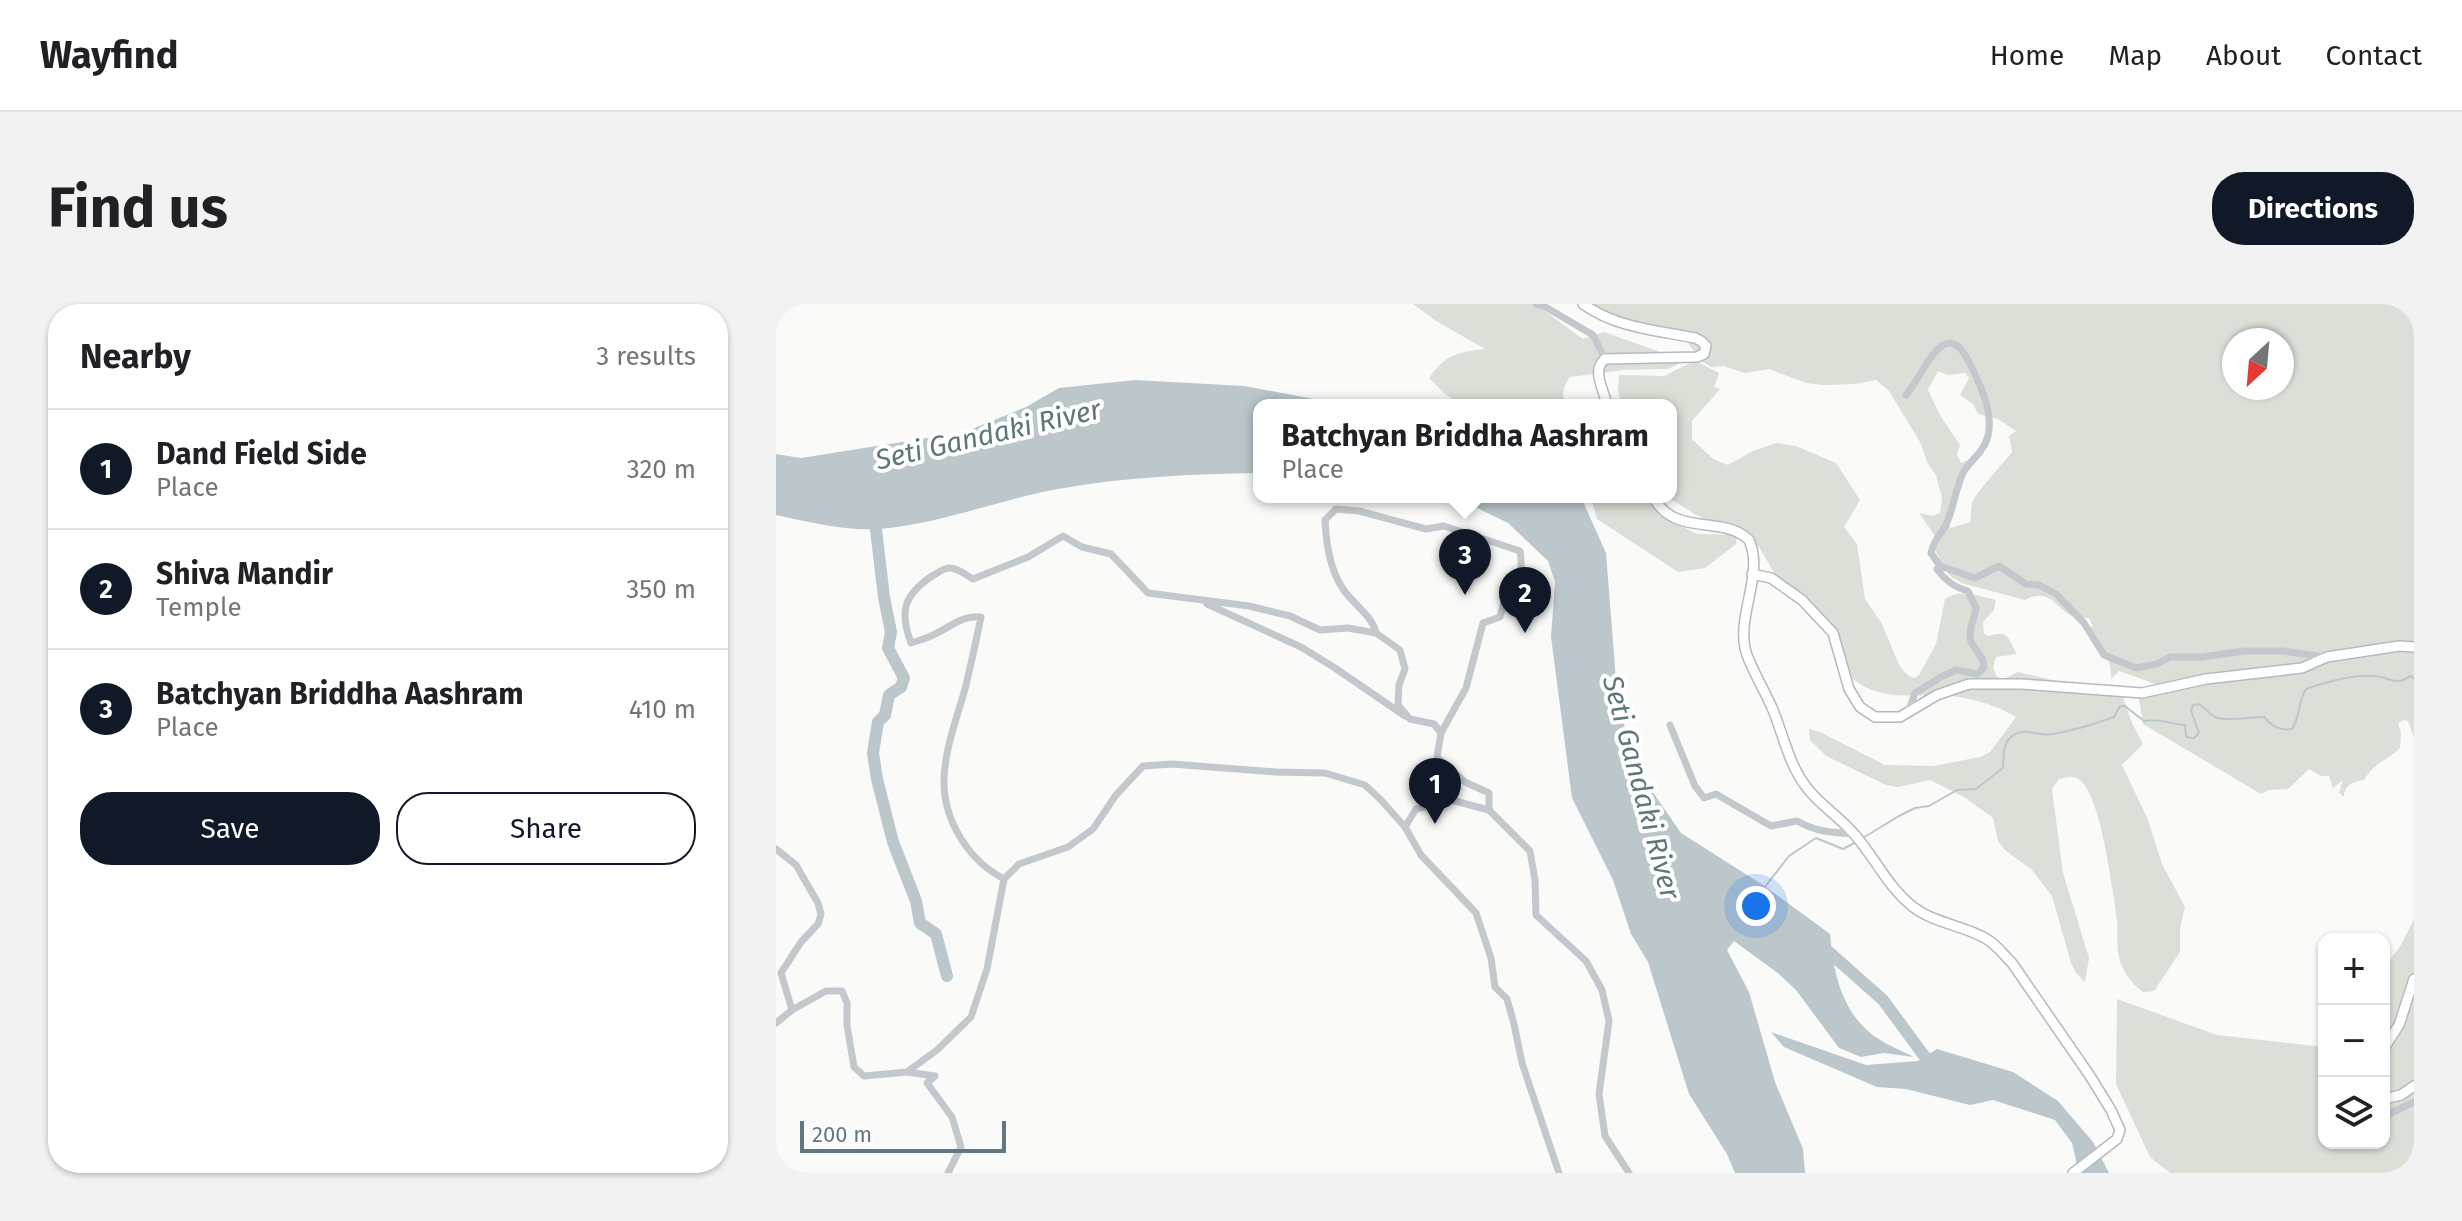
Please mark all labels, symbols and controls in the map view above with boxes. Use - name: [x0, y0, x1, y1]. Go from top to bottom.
- text: Wayfind: [40, 32, 178, 78]
- text: Home: [1990, 39, 2064, 72]
- text: Map: [2108, 39, 2162, 72]
- text: About: [2206, 39, 2281, 72]
- text: Contact: [2325, 39, 2422, 72]
- button: Directions: [2212, 172, 2414, 245]
- text: Find us: [48, 175, 228, 242]
- north arrow: [2222, 328, 2294, 400]
- text: Nearby: [80, 336, 191, 377]
- text: 3 results: [596, 341, 696, 372]
- water label: Seti Gandaki River: [871, 392, 1105, 477]
- popup: [1253, 399, 1677, 503]
- text: Batchyan Briddha Aashram: [1281, 418, 1649, 454]
- text: Dand Field Side: [156, 436, 367, 472]
- text: 1: [100, 454, 112, 485]
- text: 320 m: [627, 454, 696, 485]
- text: Place: [1281, 454, 1344, 485]
- text: Place: [156, 472, 219, 503]
- pin: 3: [1439, 529, 1491, 595]
- text: Shiva Mandir: [156, 556, 333, 592]
- pin: 2: [1499, 567, 1551, 633]
- text: 2: [99, 574, 113, 605]
- text: 350 m: [626, 574, 696, 605]
- text: Temple: [156, 592, 242, 623]
- water label: Seti Gandaki River: [1596, 671, 1688, 904]
- text: Batchyan Briddha Aashram: [156, 676, 524, 712]
- text: 3: [99, 694, 113, 725]
- text: 410 m: [629, 694, 696, 725]
- text: Place: [156, 712, 219, 743]
- pin: 1: [1409, 758, 1461, 824]
- button: Save: [80, 792, 380, 865]
- button: Share: [396, 792, 696, 865]
- your location: [1736, 886, 1776, 926]
- map controls: [2318, 933, 2390, 1149]
- button: +: [2318, 933, 2390, 1005]
- button: −: [2318, 1005, 2390, 1077]
- button: layers: [2318, 1077, 2390, 1149]
- scale bar: [800, 1117, 1006, 1153]
- text: 200 m: [812, 1121, 872, 1148]

